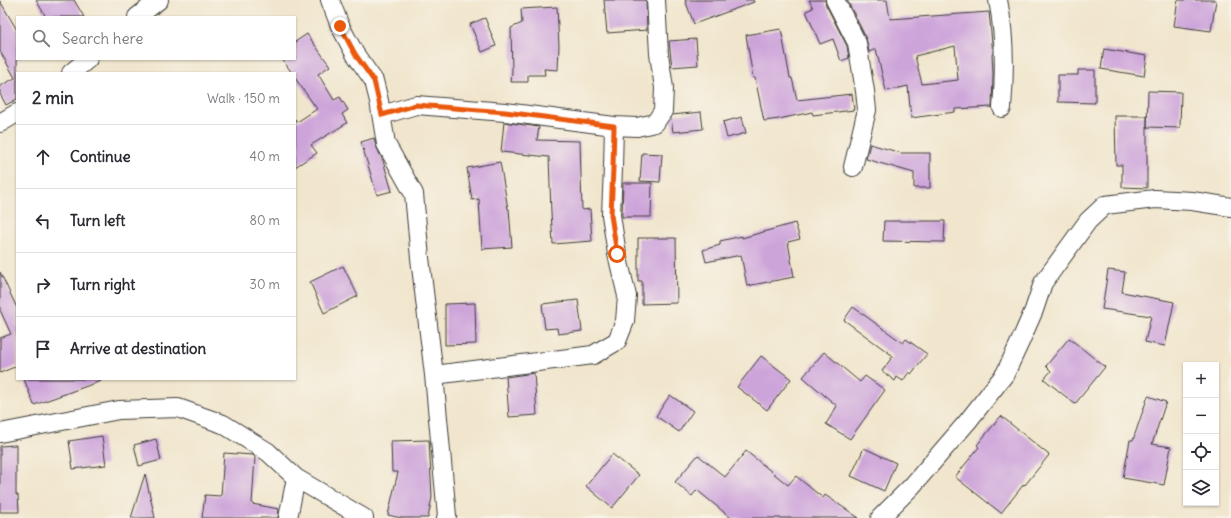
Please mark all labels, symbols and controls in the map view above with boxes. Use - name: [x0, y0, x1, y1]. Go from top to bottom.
- search box: [16, 16, 296, 60]
- route end: [331, 17, 349, 35]
- icon: search: [30, 27, 52, 49]
- text: Search here: [62, 29, 143, 48]
- text: 2 min: [32, 87, 74, 109]
- text: Walk · 150 m: [207, 90, 280, 107]
- icon: ahead: [32, 146, 54, 168]
- text: Continue: [70, 147, 131, 166]
- text: 40 m: [249, 148, 280, 165]
- icon: left: [32, 210, 54, 232]
- text: Turn left: [70, 211, 125, 230]
- text: 80 m: [249, 212, 280, 229]
- route start: [608, 245, 626, 263]
- icon: right: [32, 274, 54, 296]
- text: Turn right: [70, 275, 135, 294]
- text: 30 m: [250, 276, 280, 293]
- icon: arrive: [32, 338, 54, 360]
- text: Arrive at destination: [70, 339, 206, 358]
- map controls: [1183, 362, 1219, 506]
- button: +: [1183, 362, 1219, 398]
- button: −: [1183, 398, 1219, 434]
- button: locate: [1183, 434, 1219, 470]
- button: layers: [1183, 470, 1219, 506]

